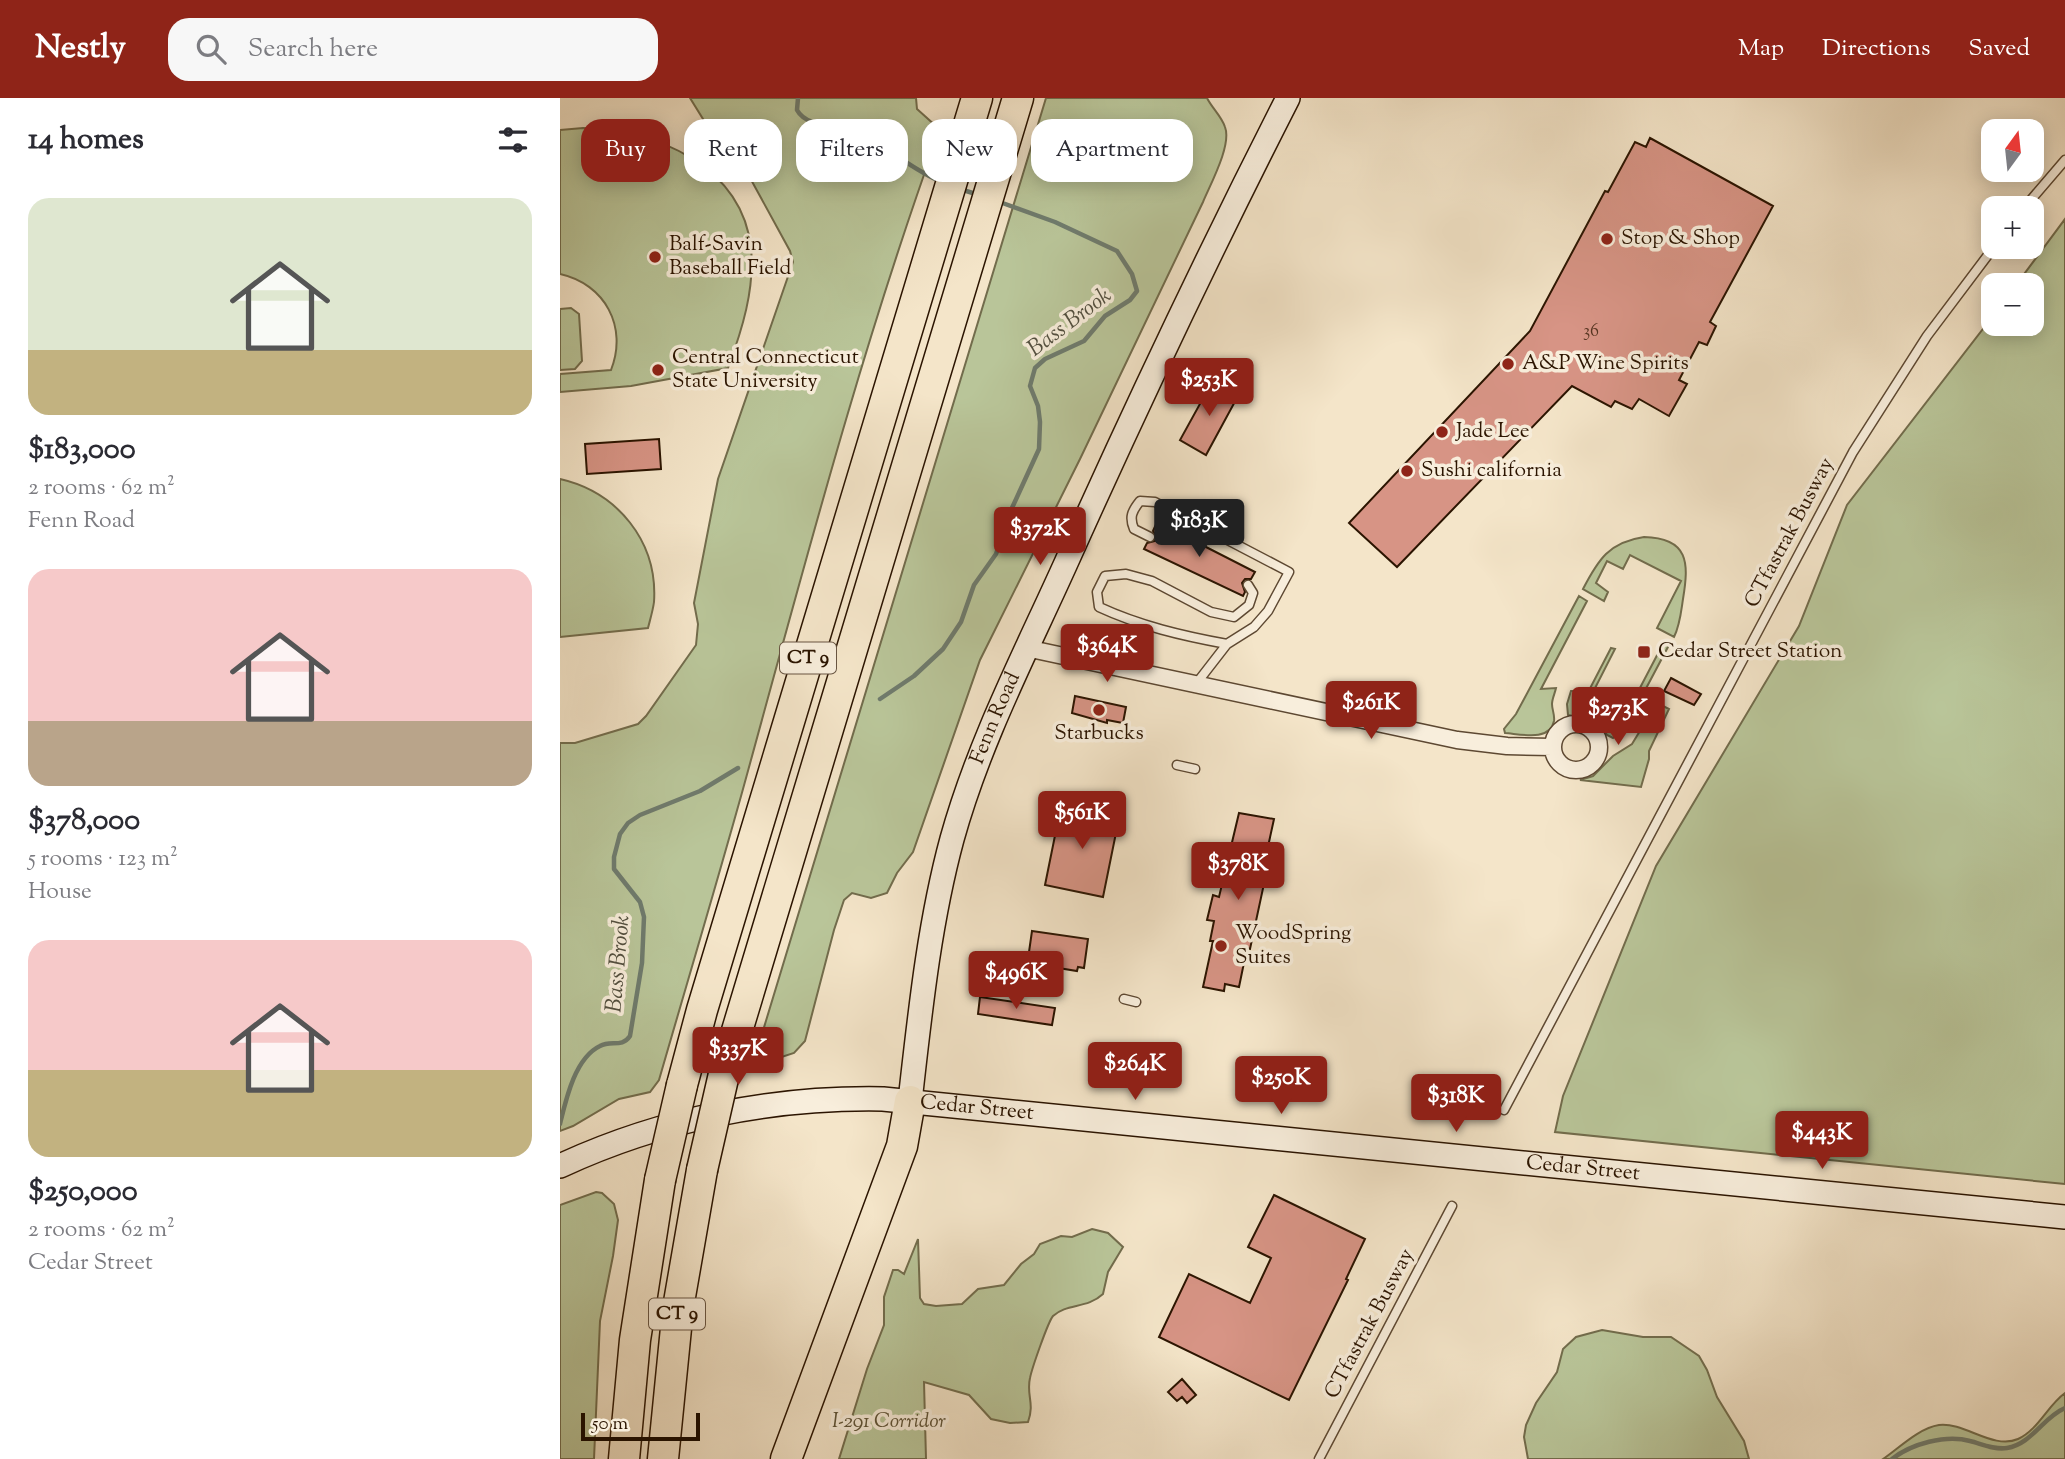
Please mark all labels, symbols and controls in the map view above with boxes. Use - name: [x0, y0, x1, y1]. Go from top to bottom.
- search box: [168, 18, 658, 81]
- text: Nestly: [35, 25, 126, 73]
- icon: search: [192, 30, 230, 68]
- text: Search here: [248, 31, 378, 68]
- text: Map: [1738, 32, 1784, 66]
- text: Directions: [1822, 32, 1930, 66]
- text: Saved: [1968, 32, 2030, 66]
- text: 14 homes: [28, 119, 144, 162]
- chip: Buy: [581, 119, 670, 182]
- chip: Rent: [684, 119, 782, 182]
- chip: Filters: [796, 119, 908, 182]
- chip: New: [922, 119, 1017, 182]
- chip: Apartment: [1031, 119, 1193, 182]
- north arrow: [1981, 119, 2044, 182]
- map controls: [1981, 119, 2044, 336]
- icon: filters: [494, 121, 532, 159]
- button: +: [1981, 196, 2044, 259]
- place label: Stop & Shop: [1621, 224, 1740, 254]
- place label: Balf-Savin Baseball Field: [669, 230, 792, 284]
- marker: Stop & Shop: [1599, 231, 1615, 247]
- icon: home: [217, 243, 343, 369]
- marker: Balf-Savin Baseball Field: [647, 249, 663, 265]
- button: −: [1981, 273, 2044, 336]
- water label: Bass Brook: [1021, 280, 1119, 366]
- house number: 36: [1583, 319, 1599, 345]
- place label: Central Connecticut State University: [672, 343, 859, 397]
- place label: A&P Wine Spirits: [1522, 349, 1689, 379]
- marker: A&P Wine Spirits: [1500, 356, 1516, 372]
- pin: $253K: [1160, 358, 1258, 418]
- marker: Central Connecticut State University: [650, 362, 666, 378]
- text: $253K: [1181, 364, 1237, 397]
- place label: Jade Lee: [1455, 417, 1530, 447]
- marker: Jade Lee: [1434, 424, 1450, 440]
- text: $183,000: [28, 429, 136, 472]
- street label: CTfastrak Busway: [1738, 452, 1842, 613]
- place label: Sushi california: [1421, 456, 1562, 486]
- marker: Sushi california: [1399, 463, 1415, 479]
- text: 2 rooms · 62 m²: [28, 472, 175, 505]
- pin: $183K: [1150, 500, 1248, 559]
- text: Fenn Road: [28, 505, 135, 538]
- text: $183K: [1170, 505, 1228, 538]
- pin: $372K: [991, 508, 1089, 567]
- text: $372K: [1010, 513, 1070, 546]
- icon: home: [217, 614, 343, 740]
- pin: $364K: [1058, 624, 1156, 684]
- text: $364K: [1077, 630, 1137, 663]
- place label: Cedar Street Station: [1658, 637, 1843, 667]
- road number: CT 9: [780, 642, 836, 674]
- marker: Cedar Street Station: [1636, 644, 1652, 660]
- street label: Fenn Road: [963, 667, 1029, 769]
- pin: $261K: [1322, 682, 1420, 741]
- text: $261K: [1342, 687, 1400, 720]
- pin: $273K: [1569, 688, 1667, 747]
- text: $273K: [1588, 693, 1648, 726]
- marker: Starbucks: [1091, 702, 1107, 718]
- place label: Starbucks: [1054, 719, 1144, 749]
- pin: $561K: [1033, 792, 1131, 851]
- text: $561K: [1054, 797, 1110, 830]
- text: $378,000: [28, 800, 140, 843]
- pin: $378K: [1189, 842, 1287, 902]
- text: 5 rooms · 123 m²: [28, 843, 178, 876]
- text: $378K: [1207, 848, 1269, 881]
- text: House: [28, 876, 92, 909]
- water label: Bass Brook: [598, 914, 640, 1014]
- place label: WoodSpring Suites: [1235, 919, 1351, 973]
- marker: WoodSpring Suites: [1213, 938, 1229, 954]
- pin: $496K: [967, 951, 1065, 1011]
- text: $496K: [985, 957, 1047, 990]
- icon: home: [217, 985, 343, 1111]
- pin: $337K: [689, 1028, 787, 1087]
- text: $337K: [708, 1033, 768, 1066]
- pin: $264K: [1086, 1042, 1184, 1102]
- text: $264K: [1104, 1048, 1166, 1081]
- pin: $250K: [1232, 1056, 1330, 1116]
- text: $250K: [1251, 1062, 1311, 1095]
- pin: $318K: [1407, 1074, 1505, 1134]
- text: $318K: [1427, 1080, 1485, 1113]
- street label: Cedar Street: [919, 1088, 1035, 1129]
- pin: $443K: [1773, 1112, 1871, 1171]
- text: $443K: [1791, 1117, 1853, 1150]
- street label: Cedar Street: [1525, 1148, 1641, 1189]
- text: $250,000: [28, 1171, 138, 1214]
- text: 2 rooms · 62 m²: [28, 1214, 175, 1247]
- street label: CTfastrak Busway: [1318, 1243, 1422, 1404]
- text: Cedar Street: [28, 1247, 153, 1280]
- road number: CT 9: [649, 1298, 705, 1330]
- park label: I-291 Corridor: [832, 1407, 947, 1437]
- scale bar: [581, 1410, 700, 1442]
- text: 50 m: [592, 1411, 628, 1438]

